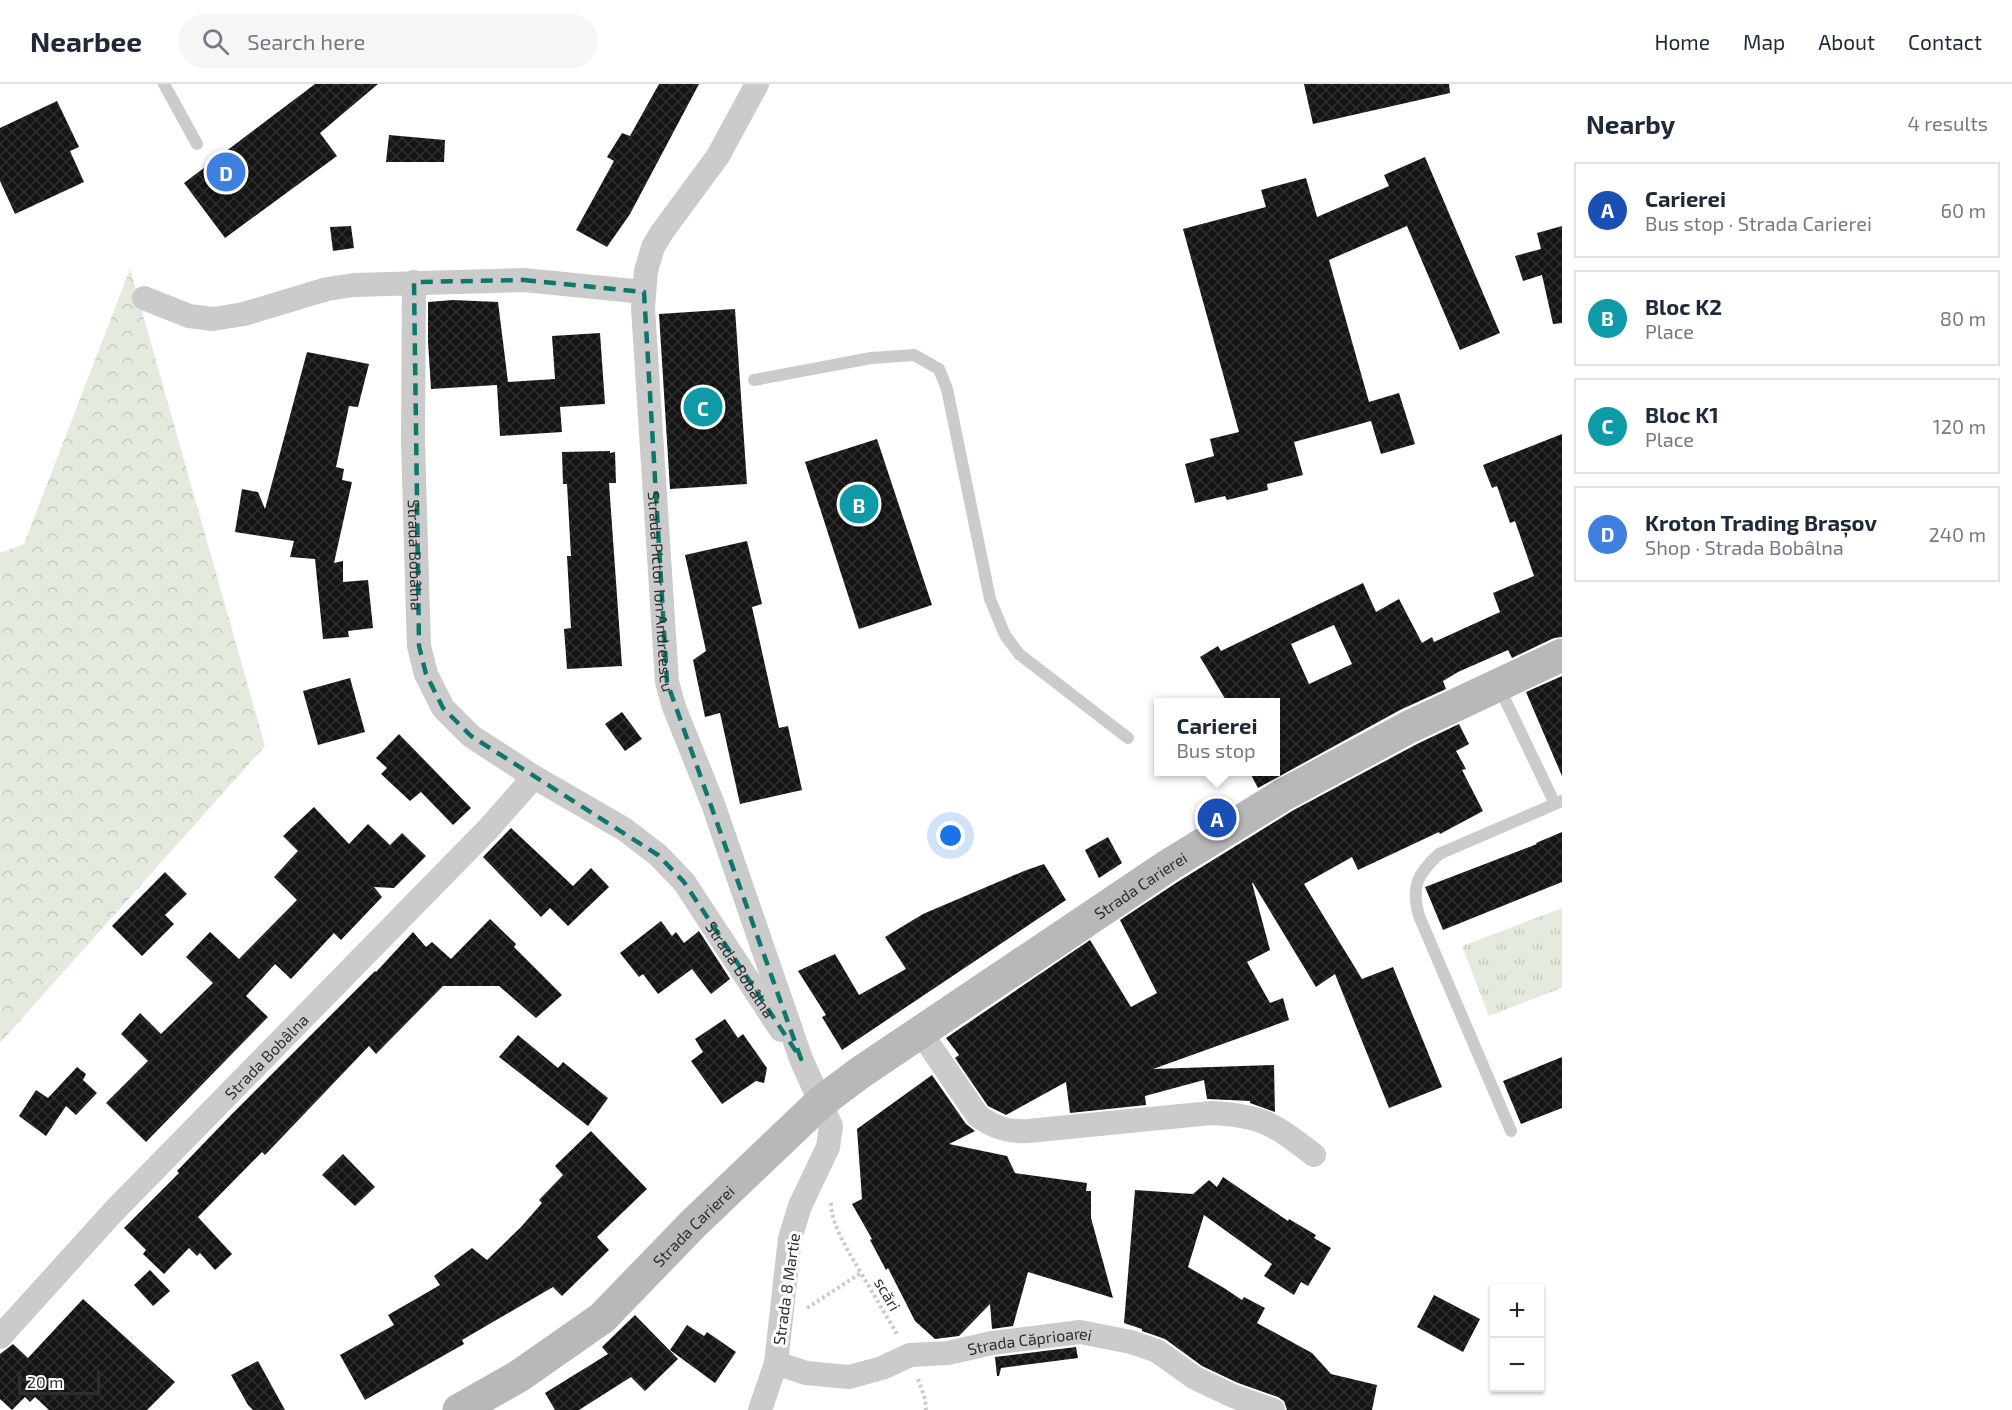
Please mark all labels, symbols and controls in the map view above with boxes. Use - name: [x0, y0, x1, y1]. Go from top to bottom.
- search box: [178, 14, 598, 68]
- text: Nearbee: [30, 24, 142, 58]
- icon: search: [199, 25, 232, 58]
- text: Search here: [247, 28, 365, 54]
- text: Home: [1654, 29, 1710, 54]
- text: Map: [1743, 29, 1785, 54]
- text: About: [1818, 29, 1875, 54]
- text: Contact: [1908, 29, 1982, 54]
- text: Nearby: [1586, 108, 1675, 139]
- text: 4 results: [1908, 111, 1988, 135]
- pin: D: [206, 150, 246, 194]
- text: Carierei: [1645, 185, 1726, 211]
- text: A: [1601, 198, 1614, 222]
- text: 60 m: [1941, 198, 1986, 222]
- text: Bus stop · Strada Carierei: [1645, 211, 1872, 235]
- text: Bloc K2: [1645, 293, 1722, 319]
- text: B: [1601, 306, 1614, 330]
- text: 80 m: [1940, 306, 1986, 330]
- text: Place: [1645, 319, 1694, 343]
- pin: C: [684, 384, 722, 430]
- text: Bloc K1: [1645, 401, 1719, 427]
- text: C: [1602, 414, 1613, 438]
- text: 120 m: [1933, 414, 1986, 438]
- text: Place: [1645, 427, 1694, 451]
- pin: B: [840, 482, 878, 526]
- street label: Strada Pictor Ion Andreescu: [645, 491, 679, 694]
- street label: Strada Bobâlna: [405, 499, 427, 611]
- text: Kroton Trading Brașov: [1645, 509, 1877, 535]
- text: D: [1601, 522, 1614, 546]
- text: 240 m: [1928, 522, 1986, 546]
- text: Shop · Strada Bobâlna: [1645, 535, 1844, 559]
- popup: [1154, 698, 1280, 776]
- text: Carierei: [1176, 712, 1258, 738]
- text: Bus stop: [1176, 738, 1256, 762]
- pin: A: [1198, 796, 1236, 840]
- your location: [936, 821, 965, 850]
- street label: Strada Carierei: [1090, 847, 1190, 922]
- street label: Strada Bobâlna: [703, 917, 780, 1021]
- street label: Strada Bobâlna: [220, 1009, 312, 1102]
- street label: Strada Carierei: [648, 1181, 738, 1270]
- street label: Strada 8 Martie: [769, 1232, 803, 1346]
- street label: scări: [871, 1274, 905, 1314]
- map controls: [1490, 1284, 1544, 1392]
- button: +: [1490, 1284, 1544, 1338]
- street label: Strada Căprioarei: [965, 1323, 1094, 1358]
- button: −: [1490, 1338, 1544, 1392]
- scale bar: [18, 1368, 100, 1396]
- text: 20 m: [27, 1372, 63, 1391]

